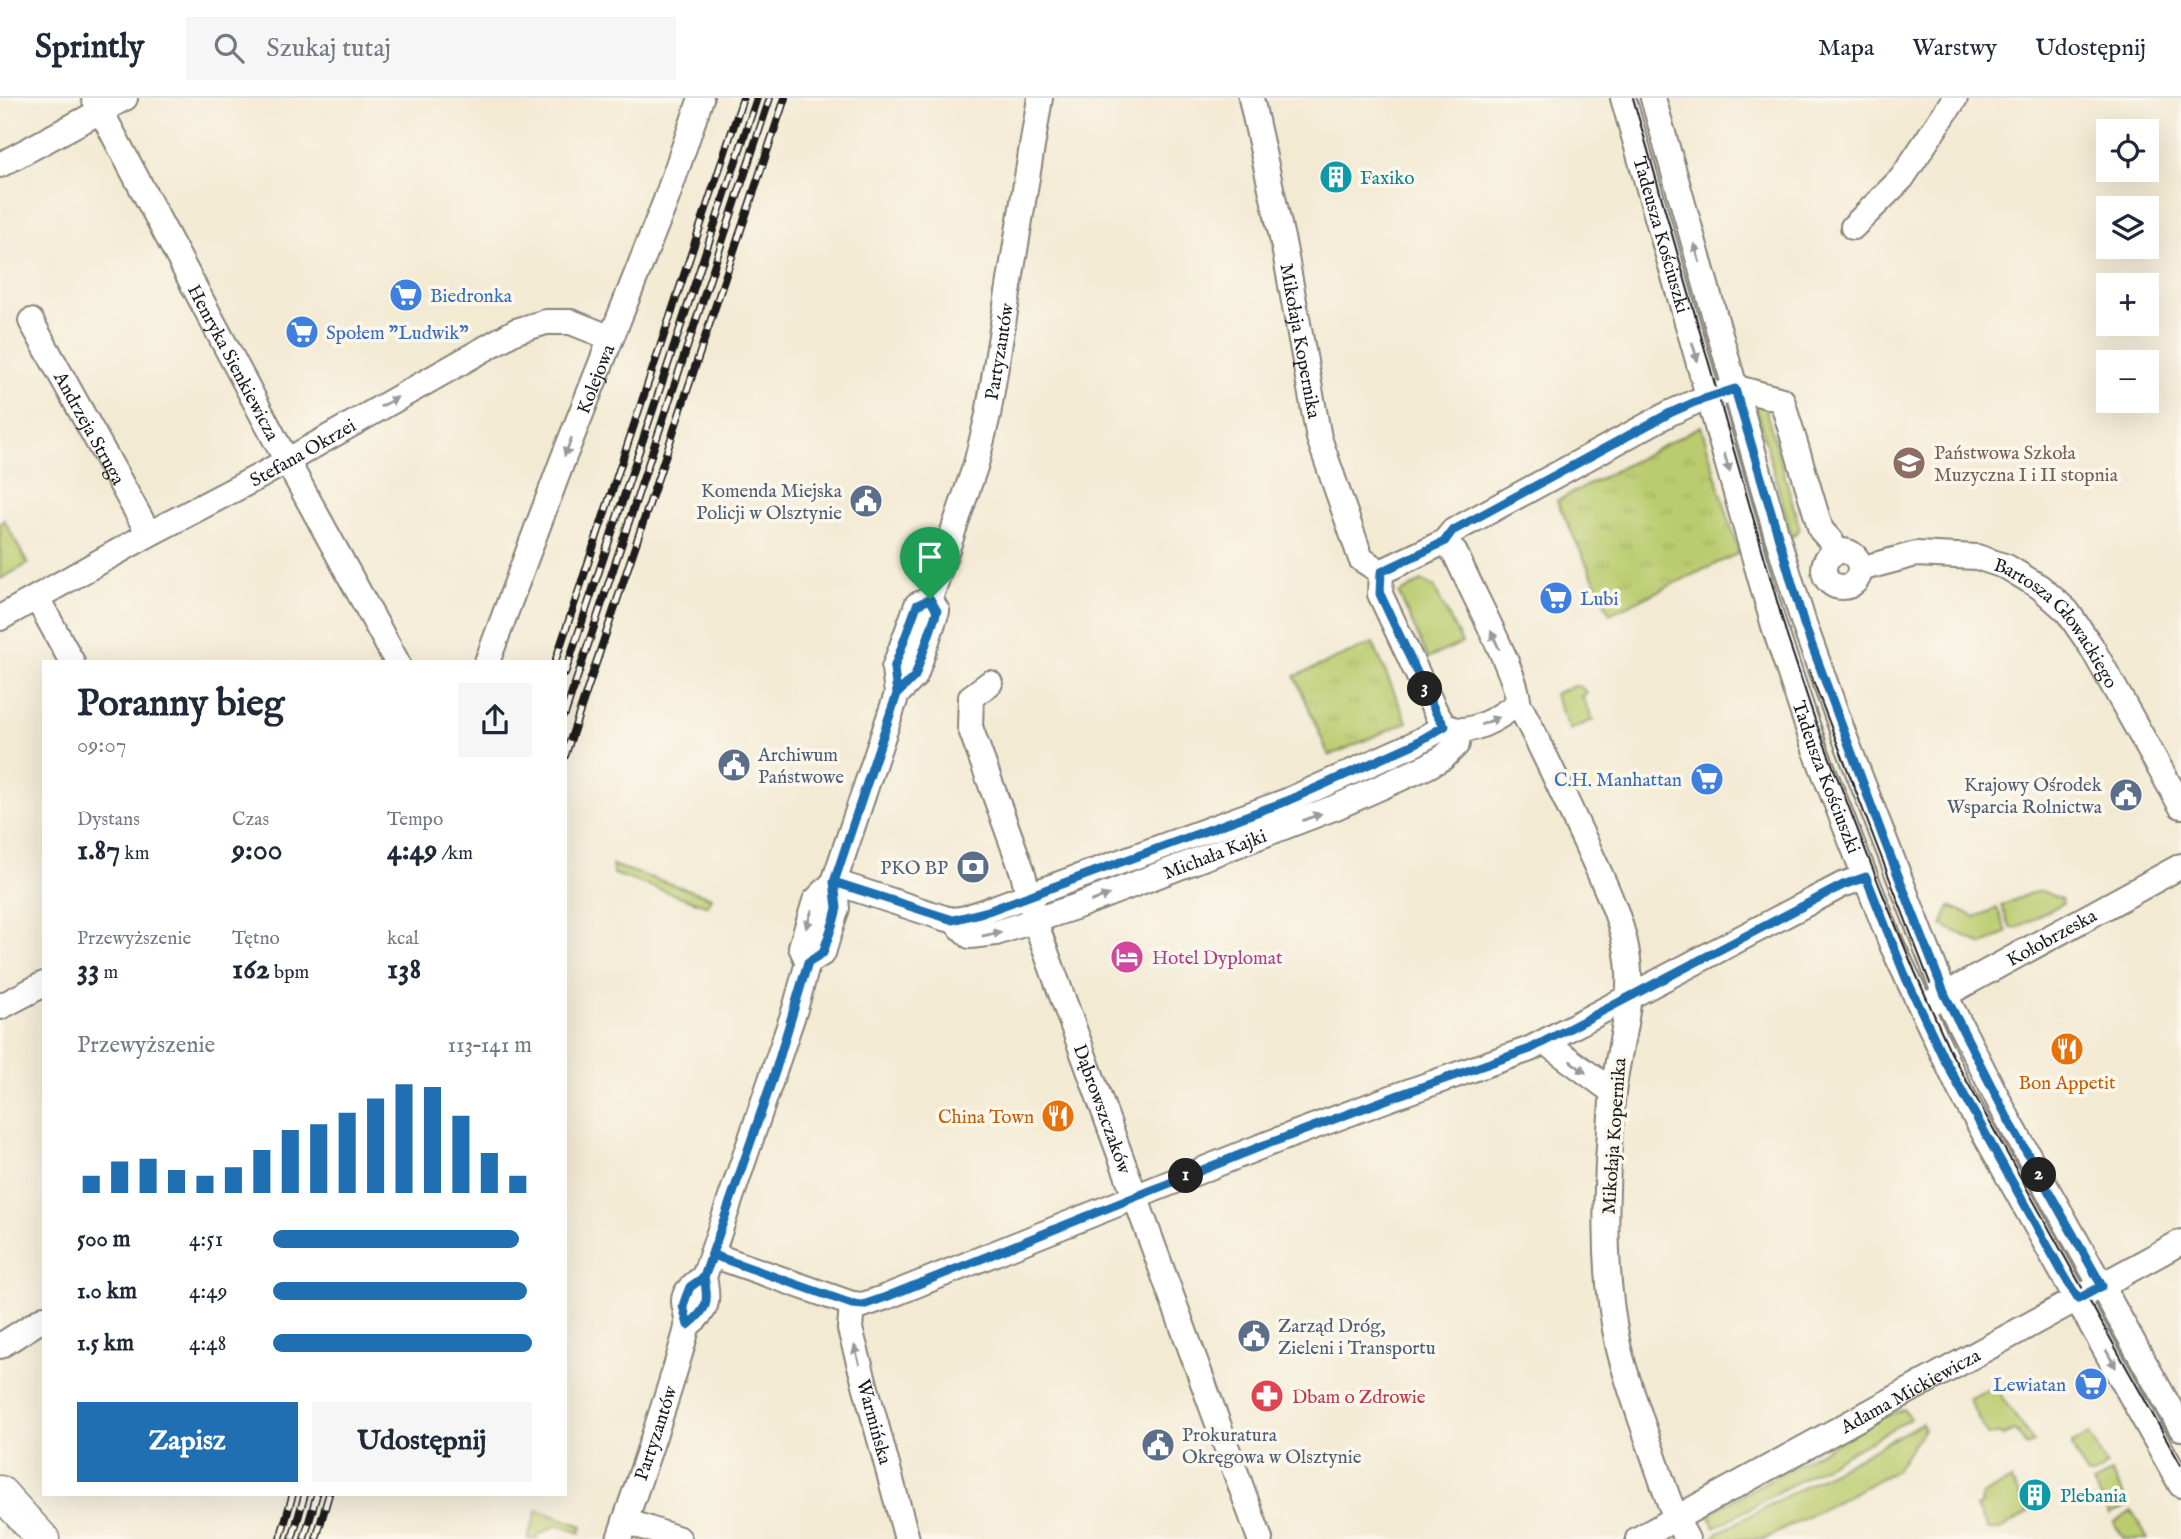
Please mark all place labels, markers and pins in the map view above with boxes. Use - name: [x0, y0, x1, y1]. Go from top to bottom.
- building icon: Faxiko: [1317, 158, 1355, 196]
- place label: Faxiko: [1360, 167, 1415, 191]
- supermarket icon: Biedronka: [387, 276, 425, 314]
- place label: Biedronka: [430, 285, 513, 309]
- supermarket icon: Społem "Ludwik": [283, 313, 321, 351]
- place label: Społem "Ludwik": [326, 322, 469, 346]
- place label: Państwowa Szkoła Muzyczna I i II stopnia: [1934, 442, 2119, 488]
- school or university icon: Państwowa Szkoła Muzyczna I i II stopnia: [1890, 444, 1928, 482]
- place label: Komenda Miejska Policji w Olsztynie: [696, 480, 843, 526]
- public building icon: Komenda Miejska Policji w Olsztynie: [847, 482, 885, 520]
- pin: [900, 527, 960, 599]
- supermarket icon: Lubi: [1537, 579, 1575, 617]
- place label: Lubi: [1580, 588, 1619, 612]
- pin: 3: [1408, 672, 1442, 706]
- place label: Archiwum Państwowe: [757, 744, 844, 790]
- public building icon: Archiwum Państwowe: [715, 746, 753, 784]
- supermarket icon: C.H. Manhattan: [1688, 760, 1726, 798]
- place label: C.H. Manhattan: [1554, 769, 1682, 793]
- place label: Krajowy Ośrodek Wsparcia Rolnictwa: [1947, 774, 2103, 820]
- public building icon: Krajowy Ośrodek Wsparcia Rolnictwa: [2107, 776, 2145, 814]
- bank icon: PKO BP: [954, 848, 992, 886]
- place label: PKO BP: [880, 857, 948, 881]
- hotel icon: Hotel Dyplomat: [1108, 938, 1146, 976]
- place label: Hotel Dyplomat: [1152, 947, 1283, 971]
- restaurant icon: Bon Appetit: [2048, 1030, 2086, 1068]
- place label: Bon Appetit: [2018, 1072, 2116, 1096]
- restaurant icon: China Town: [1039, 1097, 1077, 1135]
- place label: China Town: [938, 1106, 1034, 1130]
- pin: 1: [1168, 1158, 1204, 1194]
- pin: 2: [2022, 1158, 2056, 1192]
- place label: Zarząd Dróg, Zieleni i Transportu: [1278, 1315, 1436, 1361]
- public building icon: Zarząd Dróg, Zieleni i Transportu: [1235, 1317, 1273, 1355]
- supermarket icon: Lewiatan: [2072, 1365, 2110, 1403]
- place label: Lewiatan: [1993, 1374, 2066, 1398]
- pharmacy icon: Dbam o Zdrowie: [1248, 1377, 1286, 1415]
- place label: Dbam o Zdrowie: [1292, 1386, 1426, 1410]
- place label: Prokuratura Okręgowa w Olsztynie: [1182, 1424, 1362, 1470]
- public building icon: Prokuratura Okręgowa w Olsztynie: [1139, 1426, 1177, 1464]
- building icon: Plebania: [2016, 1476, 2054, 1514]
- place label: Plebania: [2060, 1485, 2127, 1509]

